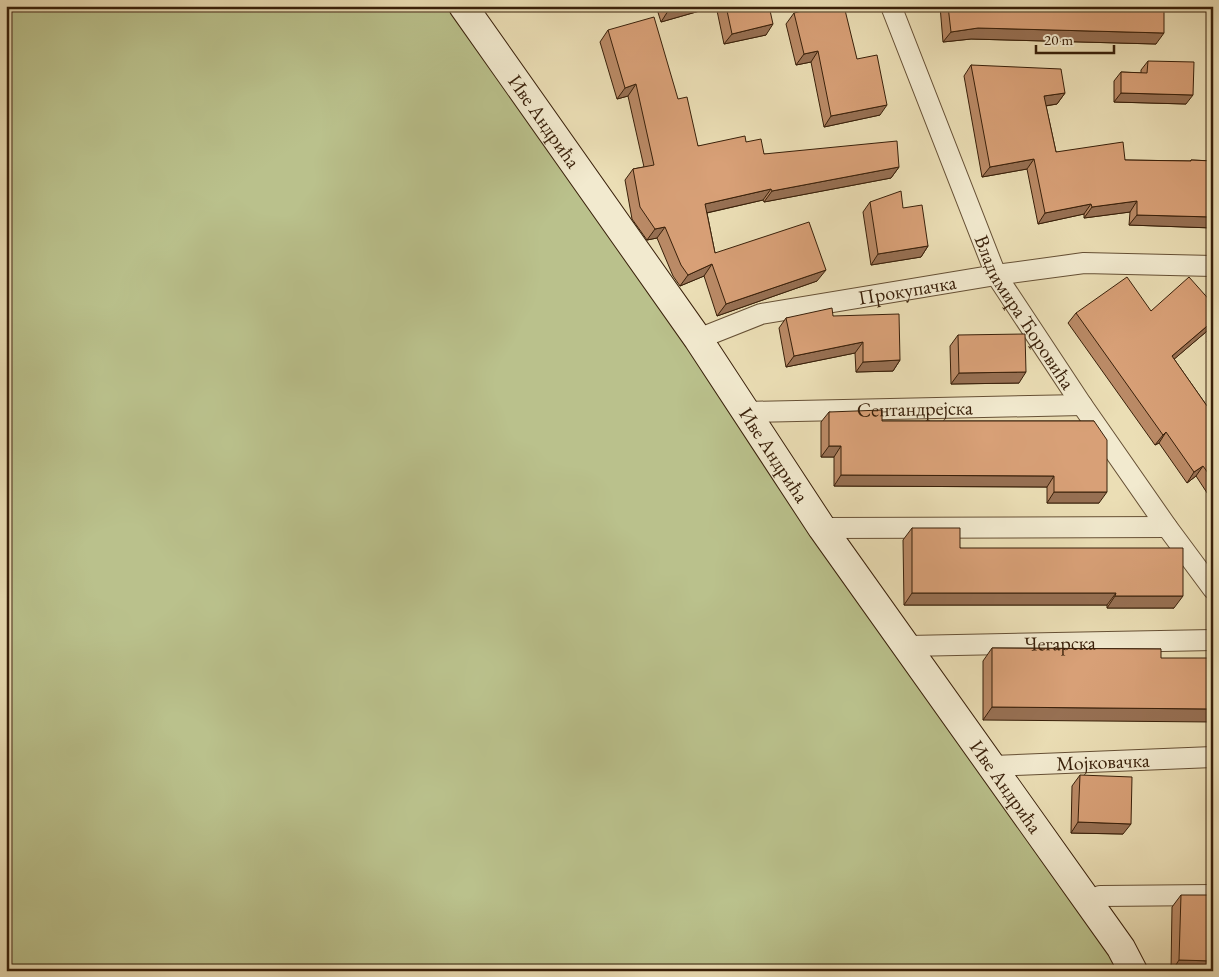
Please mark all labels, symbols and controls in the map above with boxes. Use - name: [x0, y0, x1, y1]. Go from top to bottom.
- scale bar: [1036, 22, 1114, 54]
- text: 20 m: [1044, 30, 1073, 49]
- street label: Иве Андрића: [502, 69, 586, 173]
- street label: Владимира Ћоровића: [969, 231, 1081, 394]
- street label: Прокупачка: [856, 269, 958, 311]
- street label: Сентандрејска: [857, 394, 973, 423]
- street label: Иве Андрића: [733, 402, 815, 507]
- street label: Чегарска: [1024, 629, 1096, 657]
- street label: Иве Андрића: [964, 735, 1048, 839]
- street label: Мојковачка: [1056, 747, 1150, 776]

